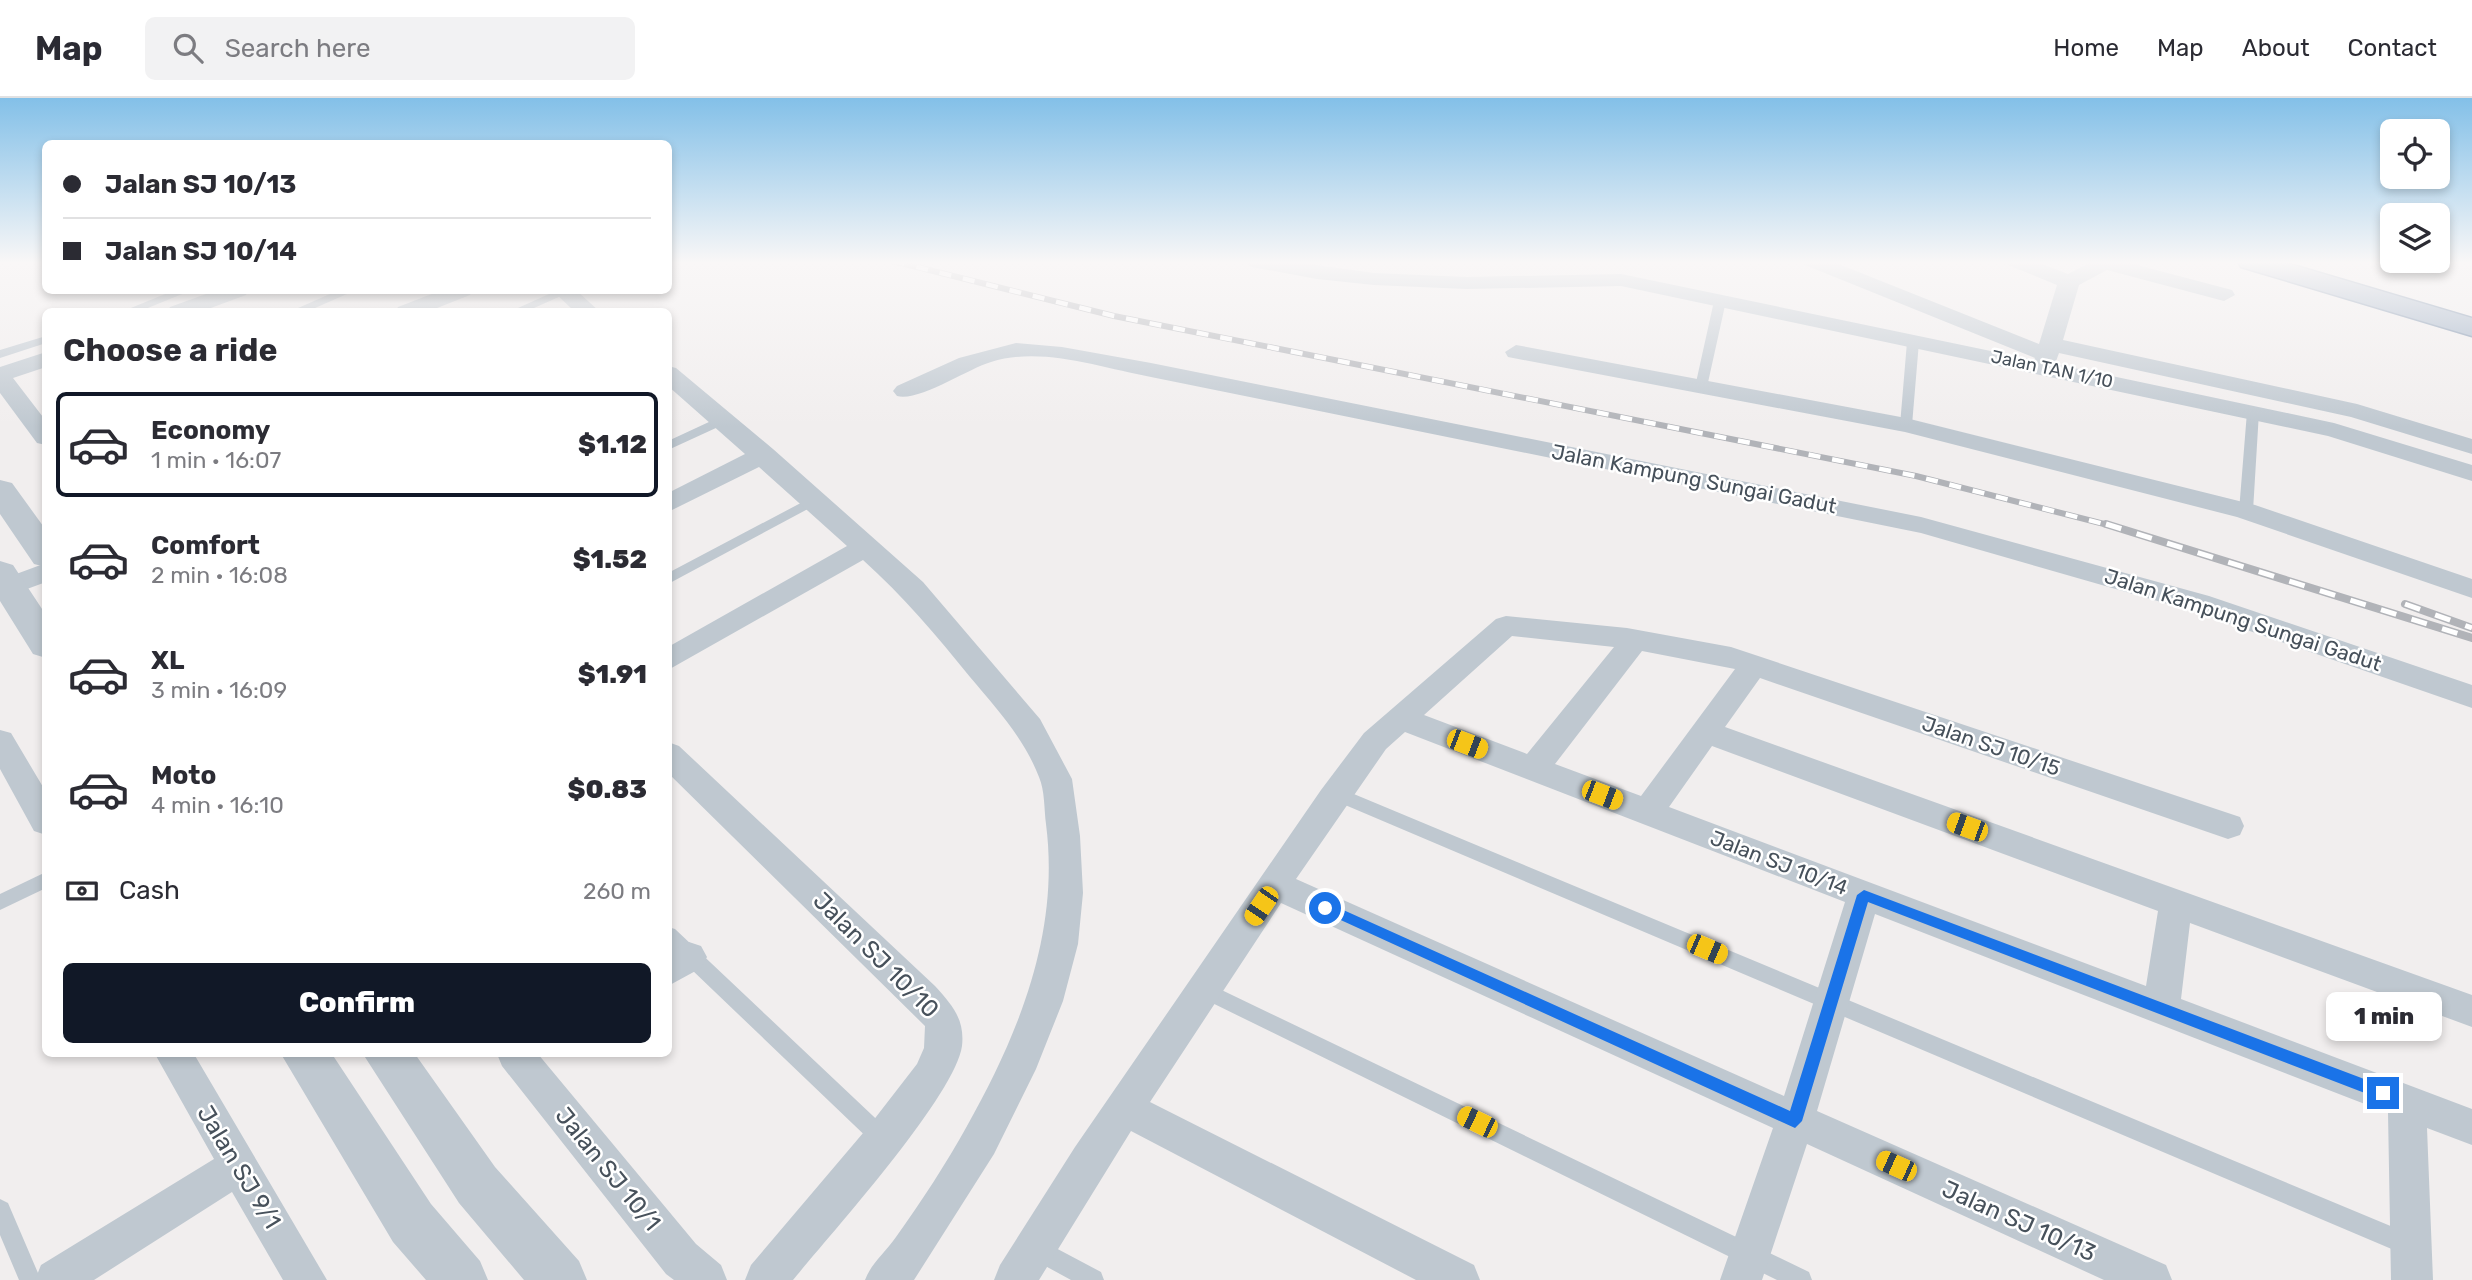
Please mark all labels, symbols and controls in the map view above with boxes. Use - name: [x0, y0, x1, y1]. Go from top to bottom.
- search box: [145, 17, 635, 80]
- text: Map: [35, 29, 103, 68]
- icon: search: [169, 29, 207, 67]
- text: Search here: [225, 33, 370, 64]
- text: Home: [2053, 34, 2119, 62]
- text: Map: [2157, 34, 2204, 62]
- text: About: [2242, 34, 2310, 62]
- text: Contact: [2348, 34, 2437, 62]
- map controls: [2380, 119, 2450, 273]
- button: locate: [2380, 119, 2450, 189]
- text: Jalan SJ 10/13: [105, 169, 297, 200]
- button: layers: [2380, 203, 2450, 273]
- text: Jalan SJ 10/14: [105, 236, 297, 267]
- text: Choose a ride: [63, 331, 277, 369]
- street label: Jalan TAN 1/10: [1989, 345, 2115, 393]
- icon: car: [67, 413, 130, 476]
- text: Economy: [151, 415, 270, 446]
- text: $1.12: [578, 429, 647, 460]
- street label: Jalan Kampung Sungai Gadut: [1550, 439, 1839, 518]
- text: 1 min · 16:07: [151, 446, 281, 474]
- icon: car: [67, 528, 130, 591]
- text: Comfort: [151, 530, 260, 561]
- text: $1.52: [573, 544, 647, 575]
- text: 2 min · 16:08: [151, 561, 288, 589]
- street label: Jalan Kampung Sungai Gadut: [2102, 563, 2385, 676]
- icon: car: [67, 643, 130, 706]
- text: XL: [151, 645, 184, 676]
- text: $1.91: [578, 659, 647, 690]
- text: 3 min · 16:09: [151, 676, 287, 704]
- street label: Jalan SJ 10/15: [1919, 710, 2063, 781]
- car: [1444, 727, 1491, 761]
- icon: car: [67, 758, 130, 821]
- text: Moto: [151, 760, 216, 791]
- text: $0.83: [567, 774, 647, 805]
- car: [1579, 778, 1626, 812]
- text: 4 min · 16:10: [151, 791, 284, 819]
- car: [1944, 810, 1991, 844]
- street label: Jalan SJ 10/14: [1707, 825, 1851, 900]
- icon: cash: [63, 872, 101, 910]
- text: Cash: [119, 875, 180, 906]
- text: 260 m: [583, 877, 651, 905]
- car: [1241, 883, 1282, 929]
- street label: Jalan SJ 10/10: [807, 886, 945, 1024]
- route start: [1309, 892, 1341, 924]
- car: [1684, 931, 1731, 967]
- button: Confirm: [63, 963, 651, 1043]
- callout: 1 min: [2325, 992, 2441, 1040]
- text: 1 min: [2354, 1002, 2414, 1030]
- route end: [2367, 1077, 2399, 1109]
- street label: Jalan SJ 9/1: [191, 1100, 287, 1234]
- street label: Jalan SJ 10/1: [550, 1102, 666, 1236]
- car: [1454, 1103, 1501, 1141]
- car: [1873, 1148, 1920, 1184]
- street label: Jalan SJ 10/13: [1938, 1175, 2100, 1267]

